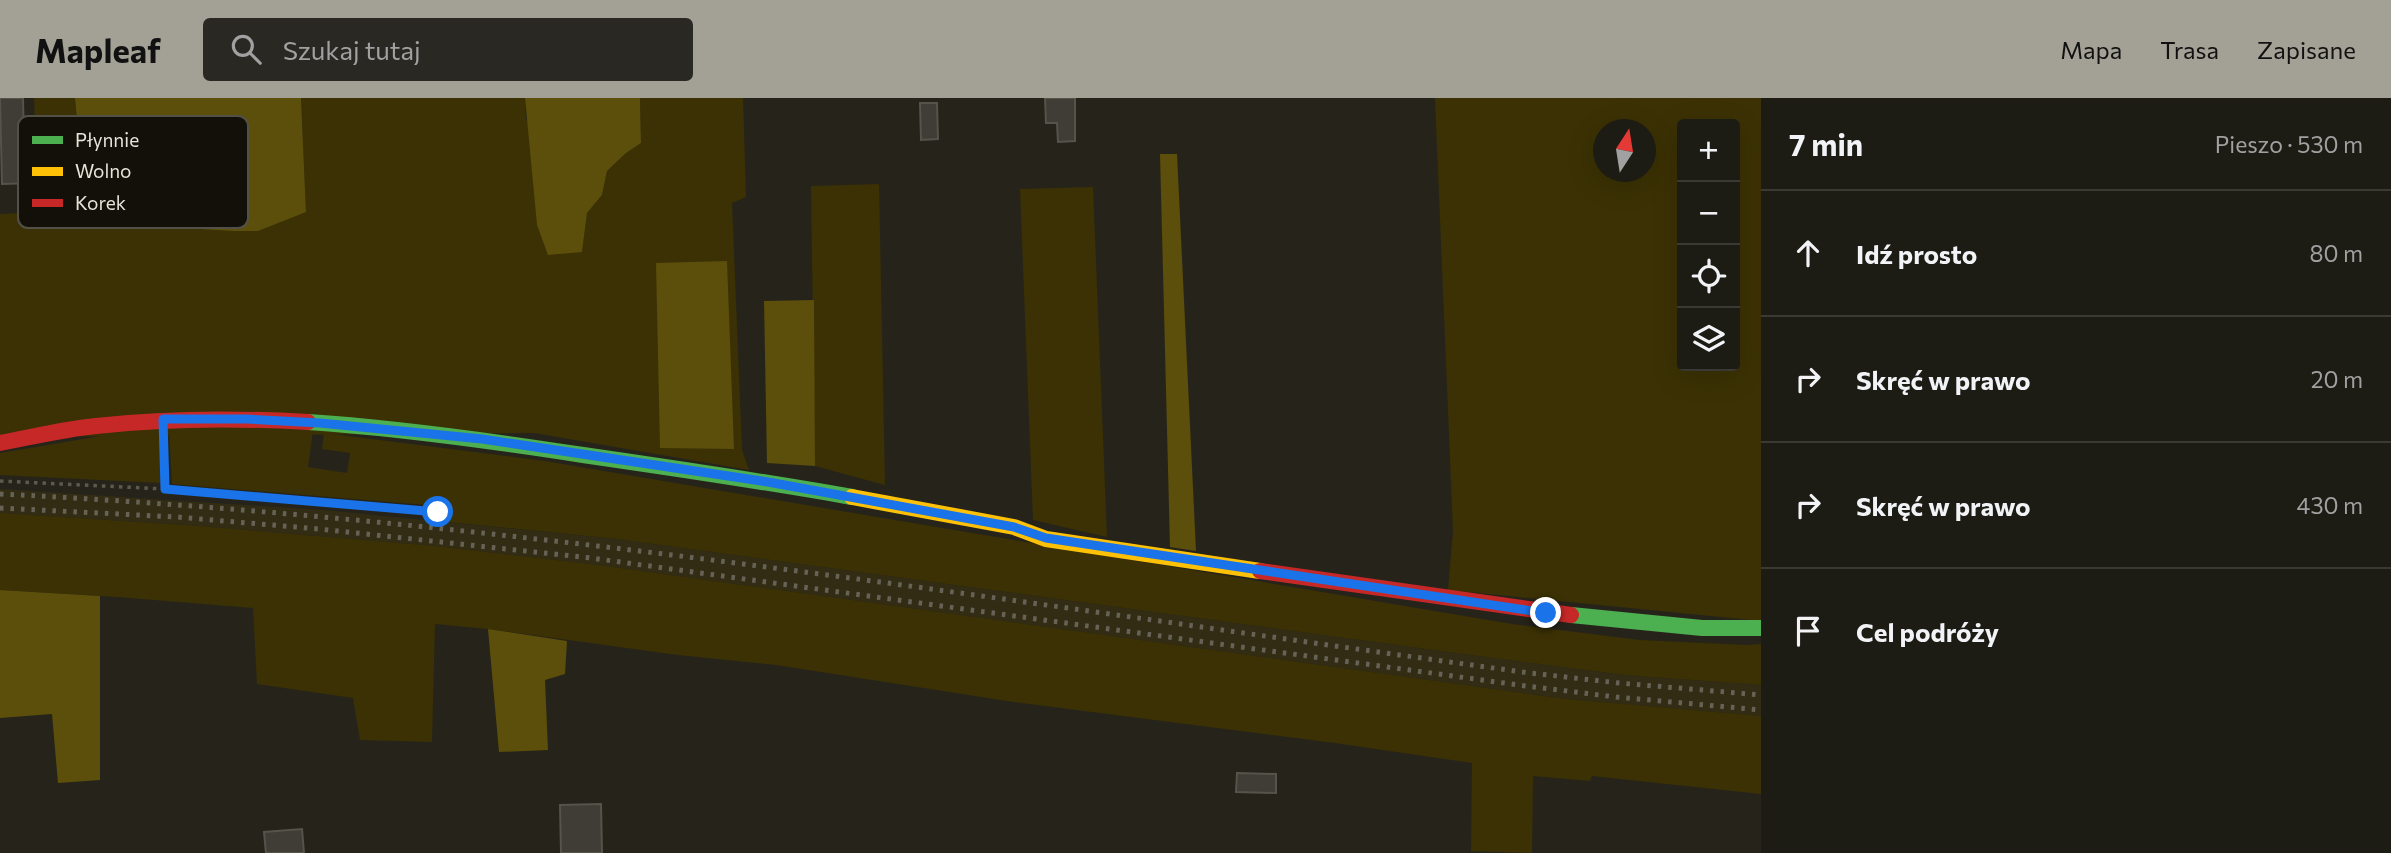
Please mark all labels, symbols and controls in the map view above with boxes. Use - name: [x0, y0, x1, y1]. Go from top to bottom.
- search box: [203, 18, 693, 81]
- text: Mapleaf: [35, 29, 161, 70]
- icon: search: [227, 30, 265, 68]
- text: Szukaj tutaj: [283, 34, 421, 65]
- text: Mapa: [2060, 35, 2122, 64]
- text: Trasa: [2160, 35, 2219, 64]
- text: Zapisane: [2257, 35, 2356, 64]
- legend: [18, 116, 248, 228]
- north arrow: [1593, 119, 1656, 182]
- map controls: [1677, 119, 1740, 371]
- button: +: [1677, 119, 1740, 182]
- text: 7 min: [1789, 125, 1863, 162]
- text: Płynnie: [75, 128, 139, 151]
- text: Pieszo · 530 m: [2215, 130, 2363, 158]
- text: Wolno: [75, 159, 131, 182]
- button: −: [1677, 182, 1740, 245]
- text: Korek: [75, 191, 126, 214]
- icon: ahead: [1789, 234, 1827, 272]
- text: Idź prosto: [1856, 238, 1977, 269]
- text: 80 m: [2310, 239, 2363, 267]
- button: locate: [1677, 245, 1740, 308]
- button: layers: [1677, 308, 1740, 371]
- icon: right: [1789, 360, 1827, 398]
- text: Skręć w prawo: [1856, 364, 2031, 395]
- text: 20 m: [2311, 365, 2363, 393]
- icon: right: [1789, 486, 1827, 524]
- text: Skręć w prawo: [1856, 490, 2031, 521]
- text: 430 m: [2297, 491, 2363, 519]
- route start: [422, 496, 453, 527]
- route end: [1530, 597, 1561, 628]
- icon: arrive: [1789, 612, 1827, 650]
- text: Cel podróży: [1856, 616, 1999, 647]

